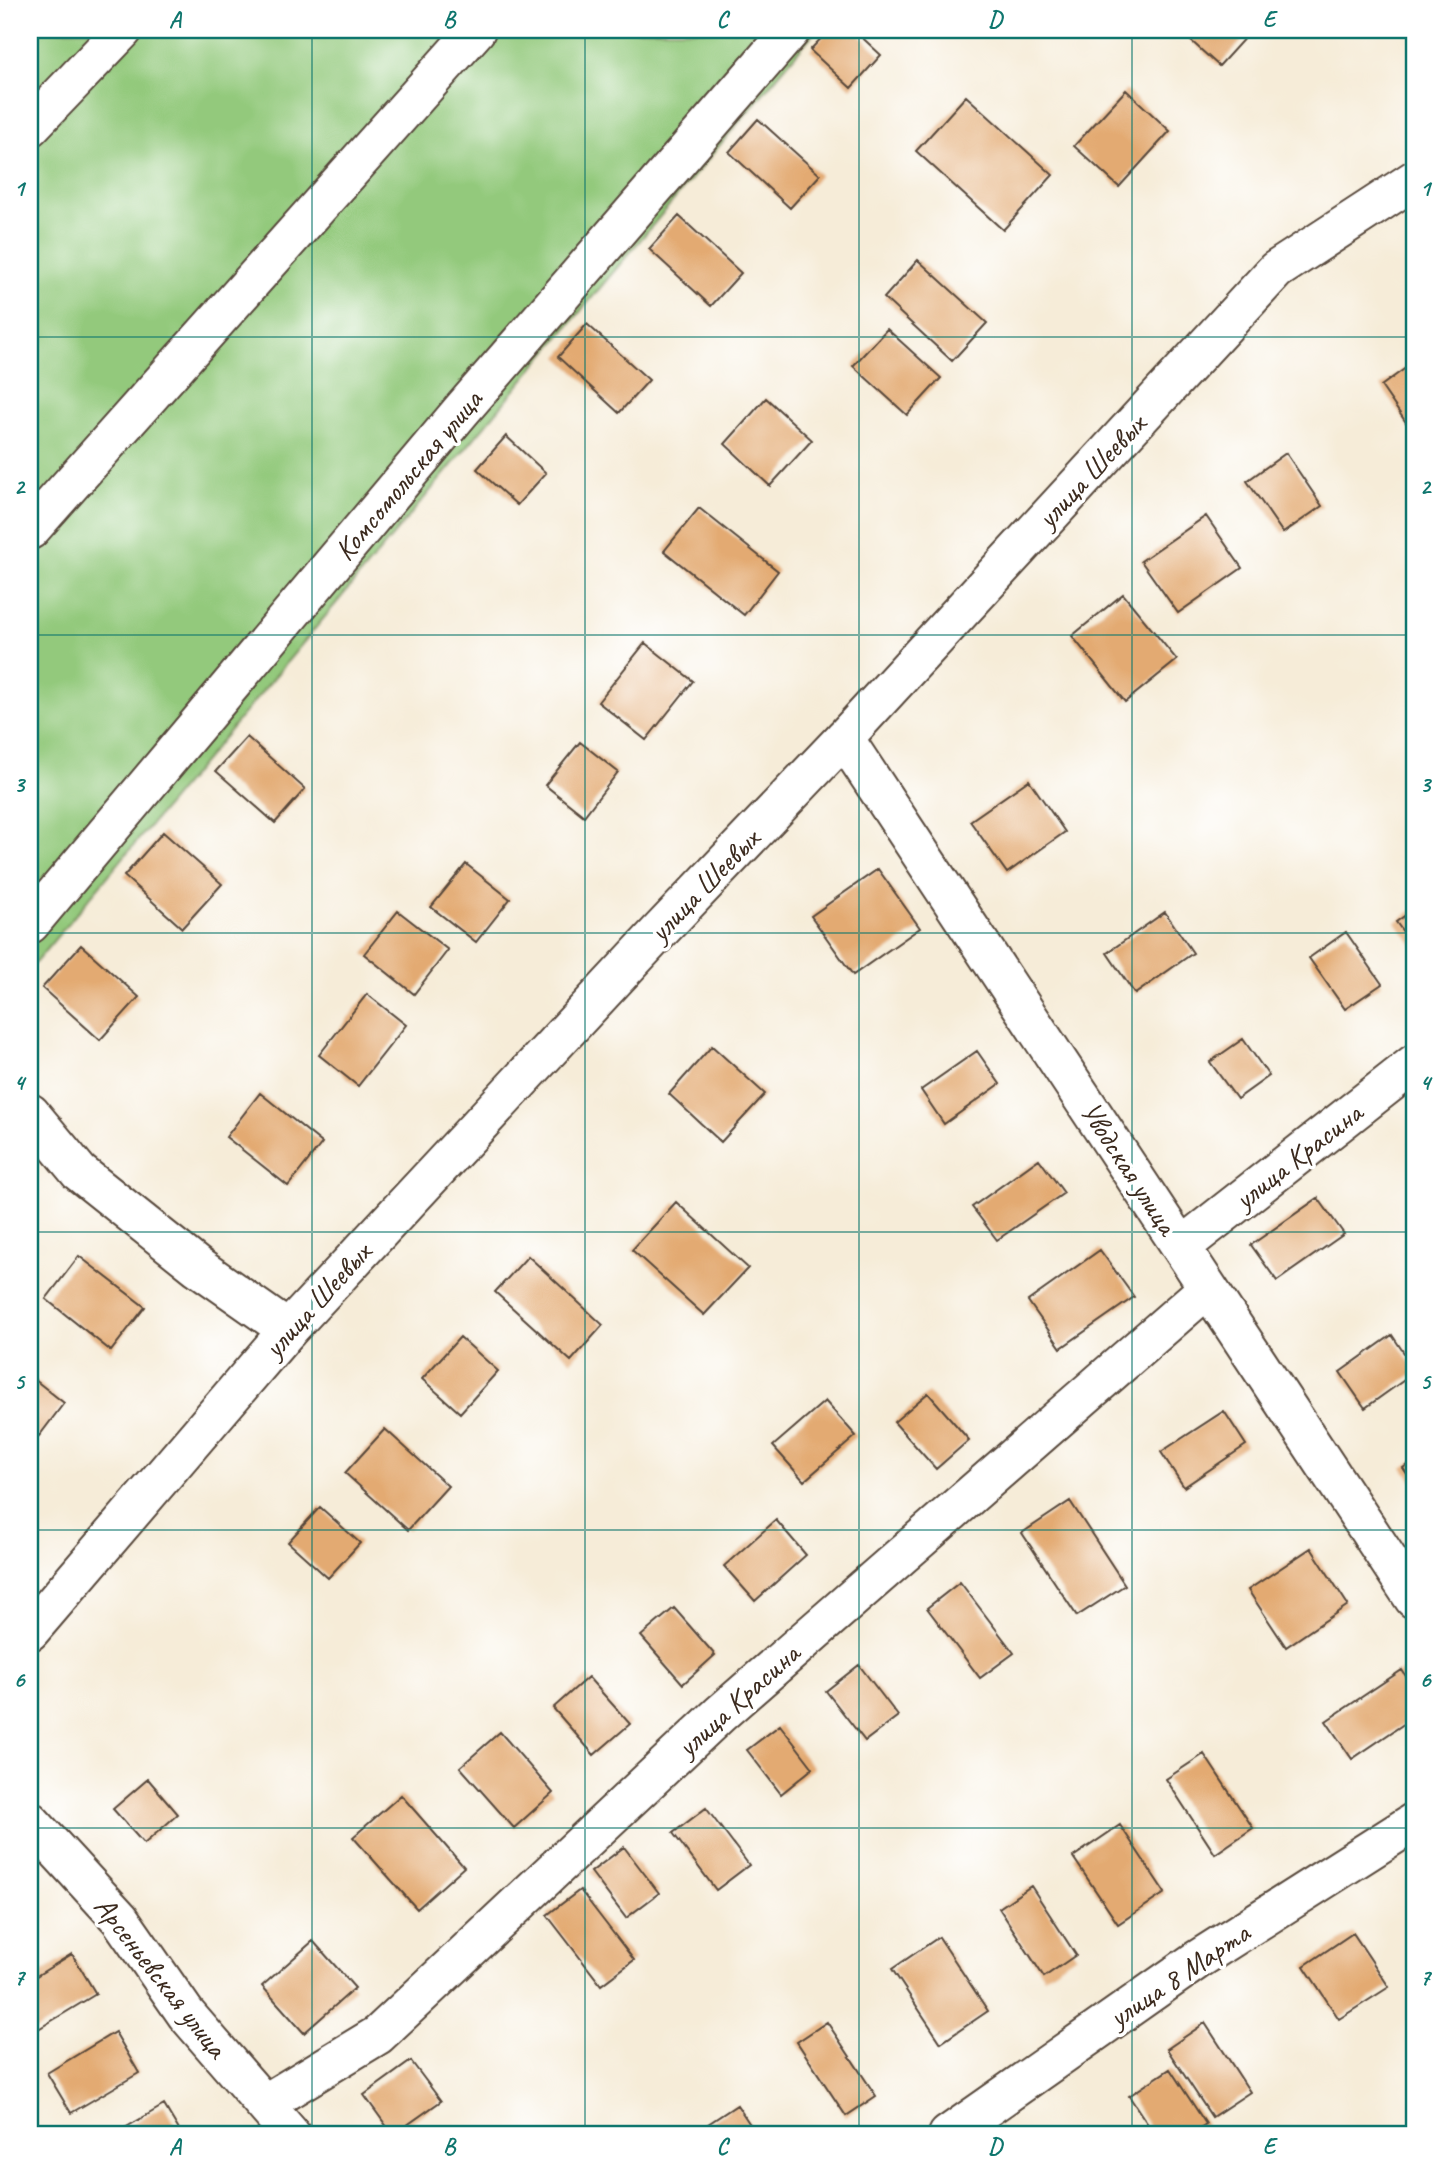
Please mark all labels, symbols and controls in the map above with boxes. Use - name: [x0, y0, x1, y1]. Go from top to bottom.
- text: A: [169, 5, 183, 34]
- text: B: [443, 5, 457, 34]
- text: C: [717, 5, 731, 34]
- text: D: [988, 5, 1004, 34]
- text: E: [1263, 5, 1279, 34]
- text: 1: [14, 174, 27, 203]
- text: 1: [1420, 174, 1433, 203]
- street label: Комсомольская улица: [326, 380, 492, 568]
- street label: улица Шеевых: [1027, 404, 1156, 538]
- text: 2: [14, 472, 27, 501]
- text: 2: [1420, 472, 1433, 501]
- text: 3: [14, 770, 27, 799]
- text: 3: [1420, 770, 1433, 799]
- street label: улица Шеевых: [639, 818, 769, 951]
- text: 4: [14, 1068, 27, 1097]
- text: 4: [1420, 1068, 1433, 1097]
- street label: улица Красина: [1225, 1092, 1372, 1219]
- street label: Уводская улица: [1072, 1094, 1188, 1244]
- street label: улица Шеевых: [254, 1232, 381, 1367]
- text: 5: [14, 1367, 26, 1396]
- text: 5: [1420, 1367, 1432, 1396]
- street label: улица Красина: [667, 1633, 809, 1766]
- text: 6: [14, 1665, 27, 1694]
- text: 6: [1420, 1665, 1433, 1694]
- street label: Арсеньевская улица: [86, 1889, 237, 2067]
- street label: улица 8 Марта: [1100, 1913, 1258, 2037]
- text: 7: [14, 1963, 27, 1992]
- text: 7: [1420, 1963, 1433, 1992]
- text: A: [169, 2132, 183, 2161]
- text: B: [443, 2132, 457, 2161]
- text: C: [717, 2132, 731, 2161]
- text: D: [988, 2132, 1004, 2161]
- text: E: [1263, 2132, 1279, 2161]

